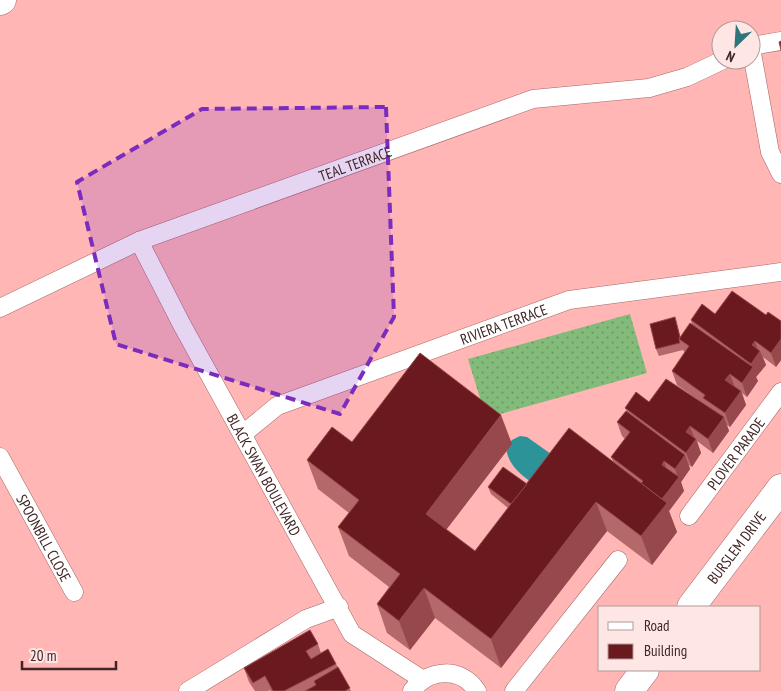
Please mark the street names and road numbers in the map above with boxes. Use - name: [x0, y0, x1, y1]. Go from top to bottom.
- street label: TEAL TERRACE: [316, 141, 394, 185]
- street label: RIVIERA TERRACE: [457, 299, 550, 348]
- street label: BLACK SWAN BOULEVARD: [223, 410, 305, 539]
- street label: PLOVER PARADE: [702, 413, 768, 493]
- street label: SPOONBILL CLOSE: [13, 491, 76, 585]
- street label: BURSLEM DRIVE: [703, 507, 770, 587]

